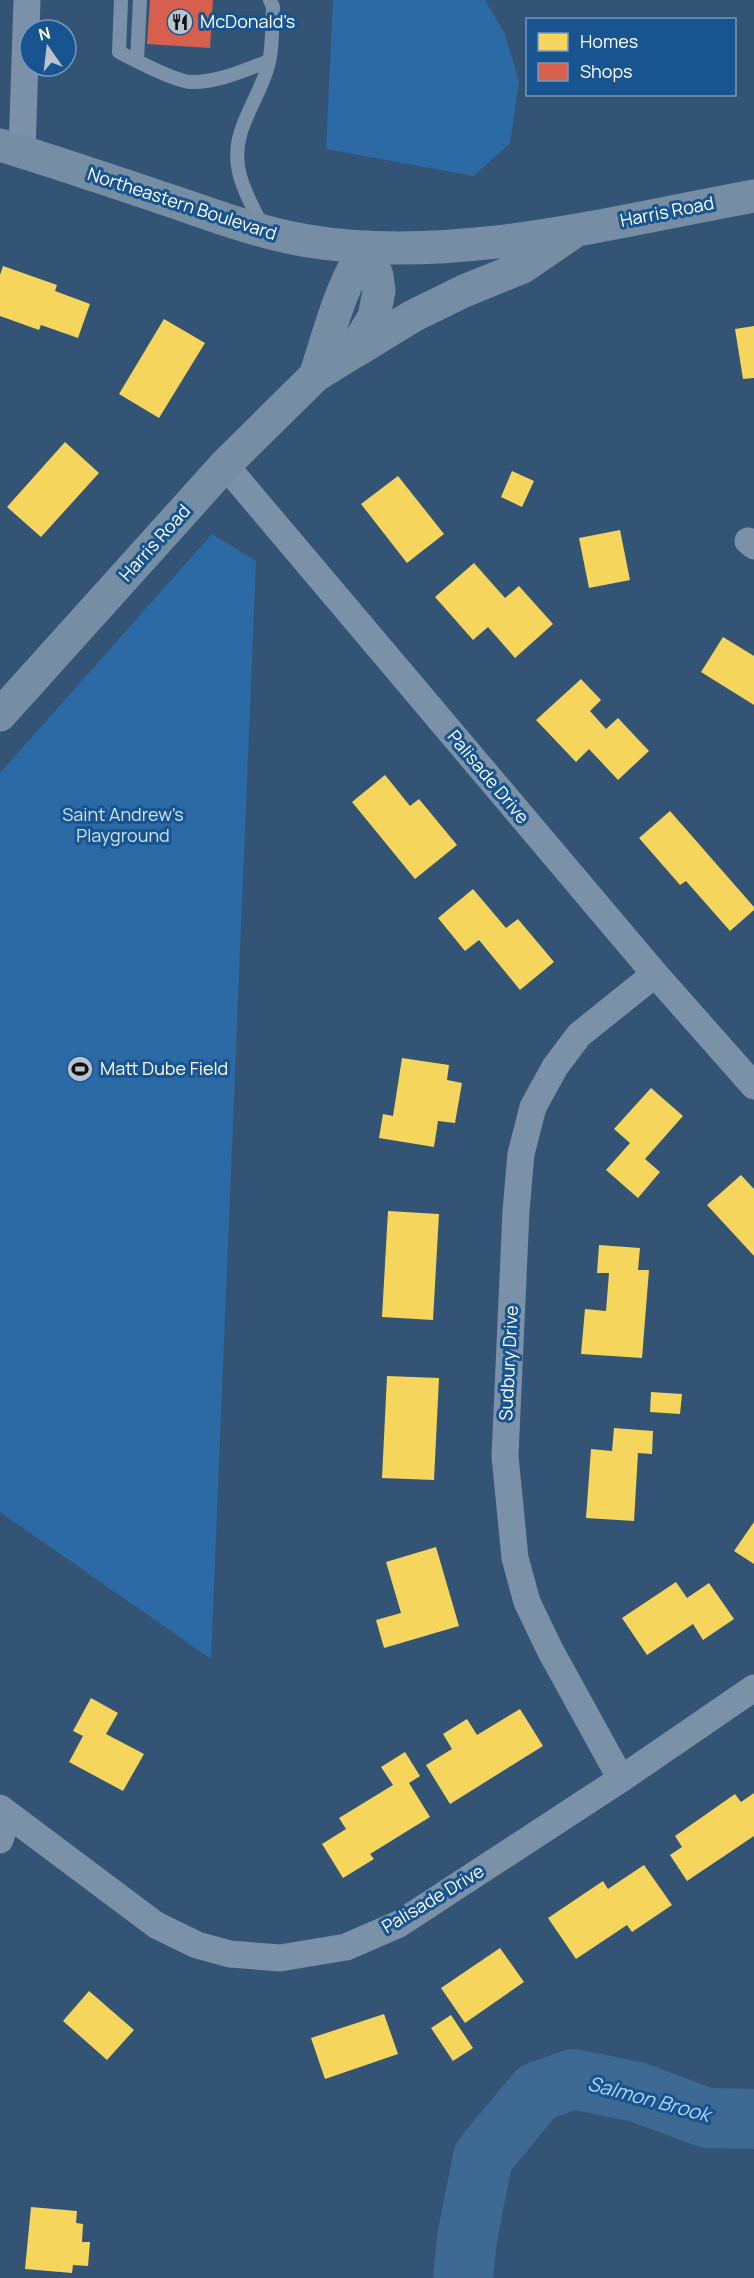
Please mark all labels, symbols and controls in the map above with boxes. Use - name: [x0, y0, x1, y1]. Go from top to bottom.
- restaurant icon: McDonald's: [165, 7, 195, 37]
- place label: McDonald's: [200, 9, 295, 33]
- north arrow: [18, 18, 78, 78]
- legend: [526, 18, 736, 96]
- text: N: [36, 21, 53, 46]
- text: Homes: [580, 29, 638, 53]
- text: Shops: [580, 59, 632, 83]
- street label: Northeastern Boulevard: [85, 161, 280, 245]
- street label: Harris Road: [618, 190, 716, 232]
- street label: Harris Road: [113, 499, 195, 586]
- street label: Palisade Drive: [443, 725, 535, 828]
- park label: Saint Andrew's Playground: [62, 802, 184, 847]
- sports icon: Matt Dube Field: [65, 1054, 95, 1084]
- place label: Matt Dube Field: [100, 1056, 228, 1080]
- street label: Sudbury Drive: [493, 1305, 523, 1421]
- street label: Palisade Drive: [377, 1858, 488, 1938]
- water label: Salmon Brook: [585, 2069, 716, 2129]

